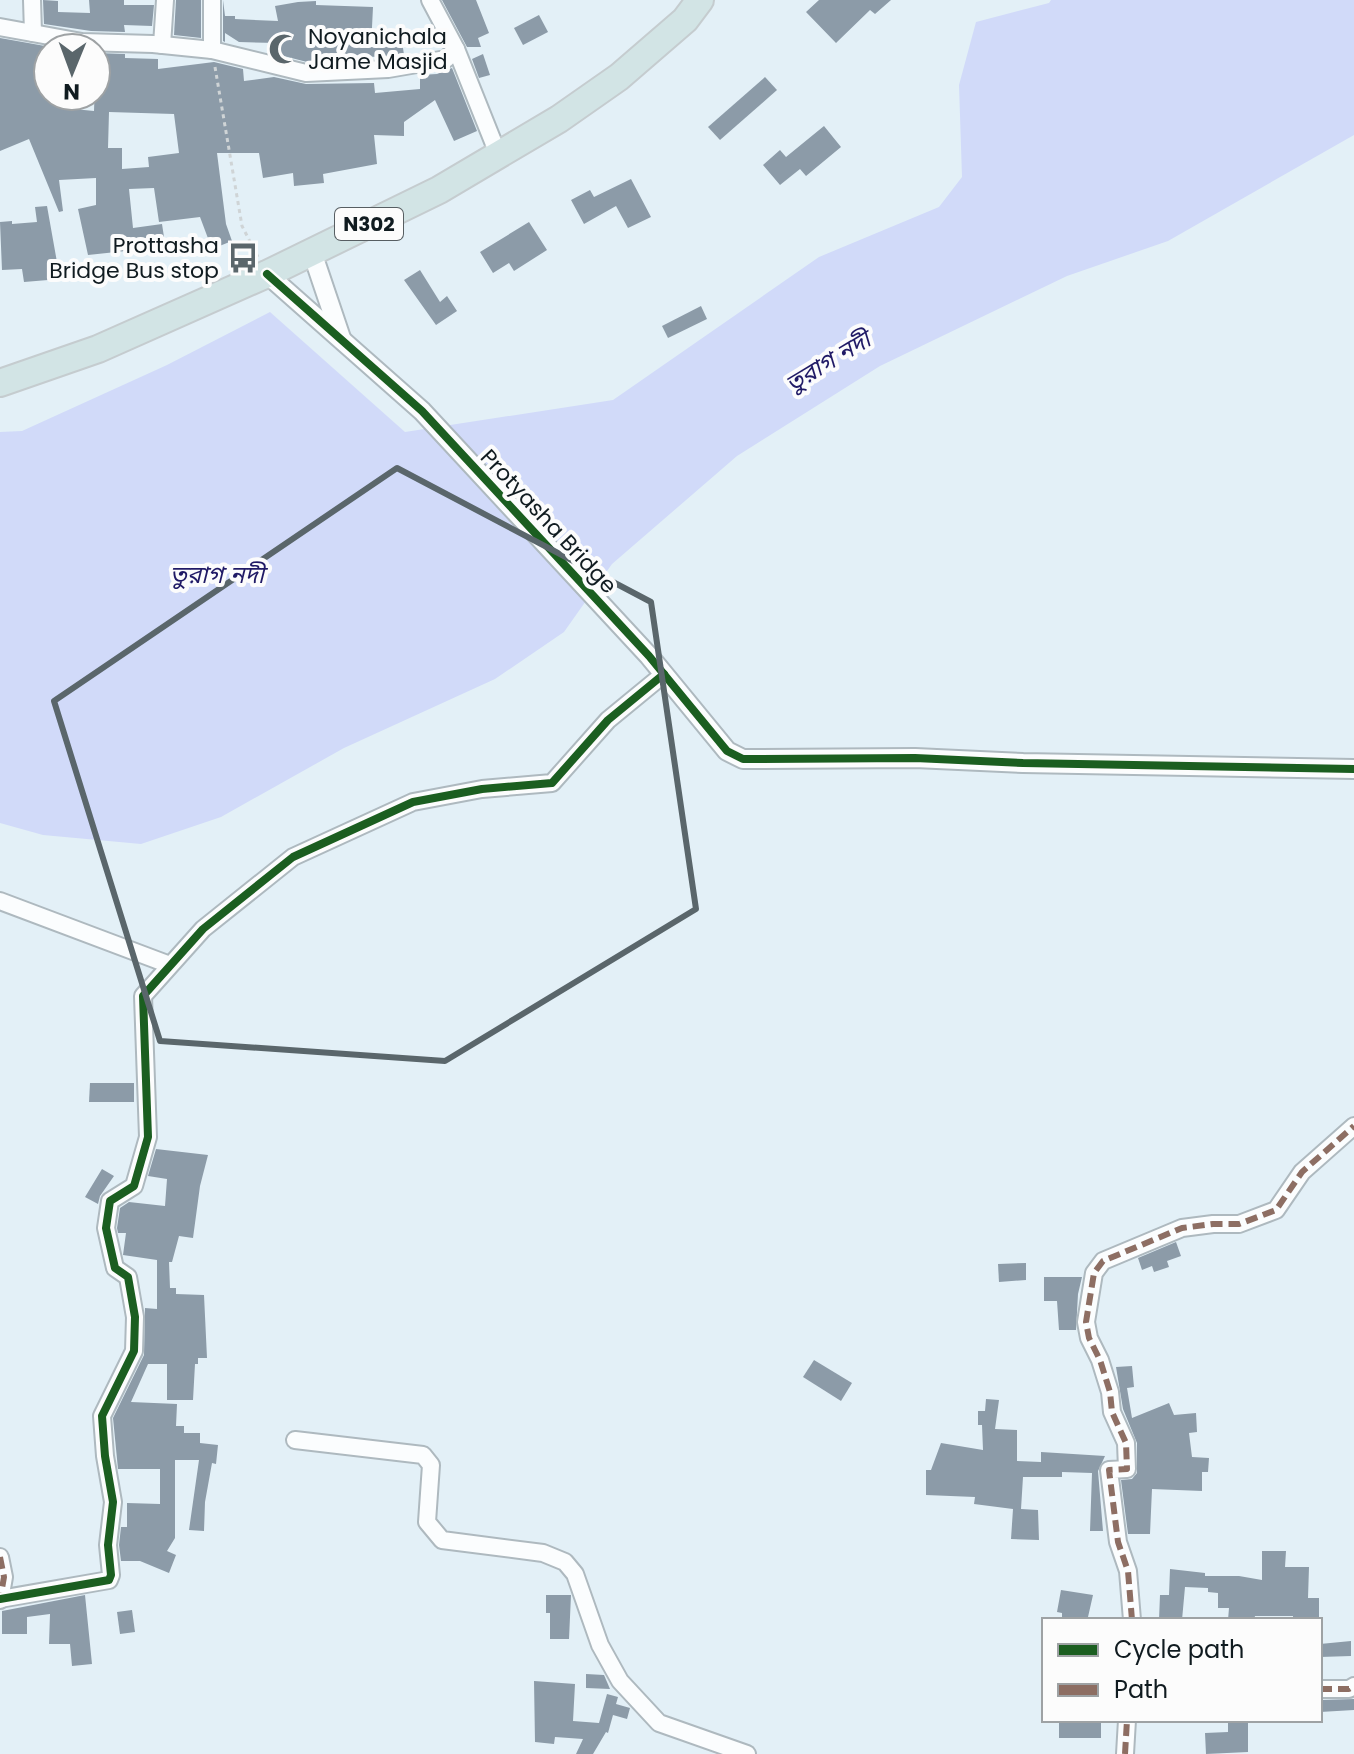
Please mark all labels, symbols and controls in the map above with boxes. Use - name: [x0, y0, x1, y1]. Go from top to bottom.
- place label: Noyanichala Jame Masjid: [308, 21, 448, 77]
- north arrow: [32, 32, 112, 112]
- mosque icon: Noyanichala Jame Masjid: [267, 32, 301, 66]
- text: N: [63, 76, 80, 107]
- road number: N302: [335, 208, 403, 240]
- place label: Prottasha Bridge Bus stop: [49, 230, 219, 286]
- bus stop icon: Prottasha Bridge Bus stop: [226, 241, 260, 275]
- water label: তুরাগ নদী: [779, 321, 881, 400]
- street label: Protyasha Bridge: [473, 442, 624, 600]
- water label: তুরাগ নদী: [170, 558, 269, 591]
- legend: [1042, 1618, 1322, 1722]
- text: Cycle path: [1114, 1633, 1244, 1666]
- text: Path: [1114, 1673, 1168, 1706]

